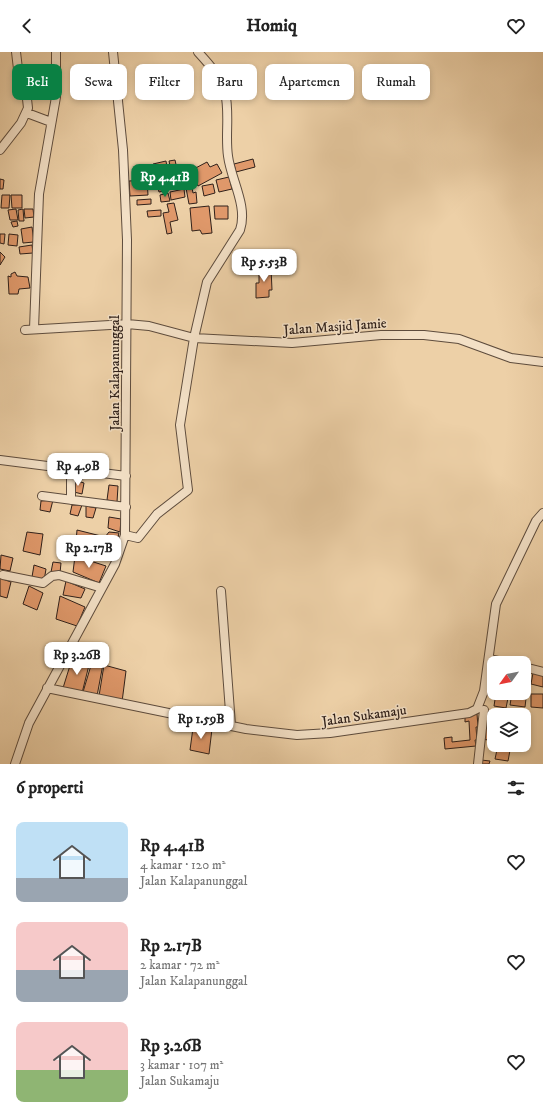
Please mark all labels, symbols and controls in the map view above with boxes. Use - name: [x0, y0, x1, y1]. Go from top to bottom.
- icon: back: [16, 15, 38, 37]
- text: Homiq: [246, 15, 297, 37]
- icon: heart: [505, 15, 527, 37]
- chip: Beli: [12, 64, 62, 100]
- chip: Sewa: [70, 64, 127, 100]
- chip: Filter: [135, 64, 194, 100]
- chip: Baru: [202, 64, 257, 100]
- chip: Apartemen: [265, 64, 354, 100]
- chip: Rumah: [362, 64, 430, 100]
- pin: Rp 4.41B: [124, 164, 206, 198]
- text: Rp 4.41B: [140, 169, 190, 185]
- pin: Rp 5.53B: [223, 249, 305, 283]
- text: Rp 5.53B: [241, 254, 287, 270]
- street label: Jalan Kalapanunggal: [106, 314, 124, 433]
- street label: Jalan Masjid Jamie: [281, 314, 387, 340]
- pin: Rp 4.9B: [41, 453, 115, 487]
- text: Rp 4.9B: [56, 458, 100, 474]
- pin: Rp 2.17B: [48, 535, 130, 569]
- text: Rp 2.17B: [65, 540, 113, 556]
- pin: Rp 3.26B: [36, 642, 118, 676]
- text: Rp 3.26B: [53, 647, 101, 663]
- north arrow: [487, 656, 531, 700]
- map controls: [487, 656, 531, 752]
- street label: Jalan Sukamaju: [319, 701, 408, 731]
- pin: Rp 1.59B: [160, 706, 242, 740]
- button: layers: [487, 708, 531, 752]
- text: Rp 1.59B: [178, 711, 224, 727]
- text: 6 properti: [16, 777, 83, 799]
- icon: filters: [505, 777, 527, 799]
- text: Rp 4.41B: [140, 835, 205, 857]
- icon: home: [48, 838, 96, 886]
- icon: heart: [505, 851, 527, 873]
- text: 4 kamar · 120 m²: [140, 857, 226, 873]
- text: Jalan Kalapanunggal: [140, 873, 247, 889]
- text: Rp 2.17B: [140, 935, 202, 957]
- icon: home: [48, 938, 96, 986]
- icon: heart: [505, 951, 527, 973]
- text: 2 kamar · 72 m²: [140, 957, 220, 973]
- text: Jalan Kalapanunggal: [140, 973, 247, 989]
- text: Rp 3.26B: [140, 1035, 202, 1057]
- icon: home: [48, 1038, 96, 1086]
- icon: heart: [505, 1051, 527, 1073]
- text: 3 kamar · 107 m²: [140, 1057, 223, 1073]
- text: Jalan Sukamaju: [140, 1073, 219, 1089]

